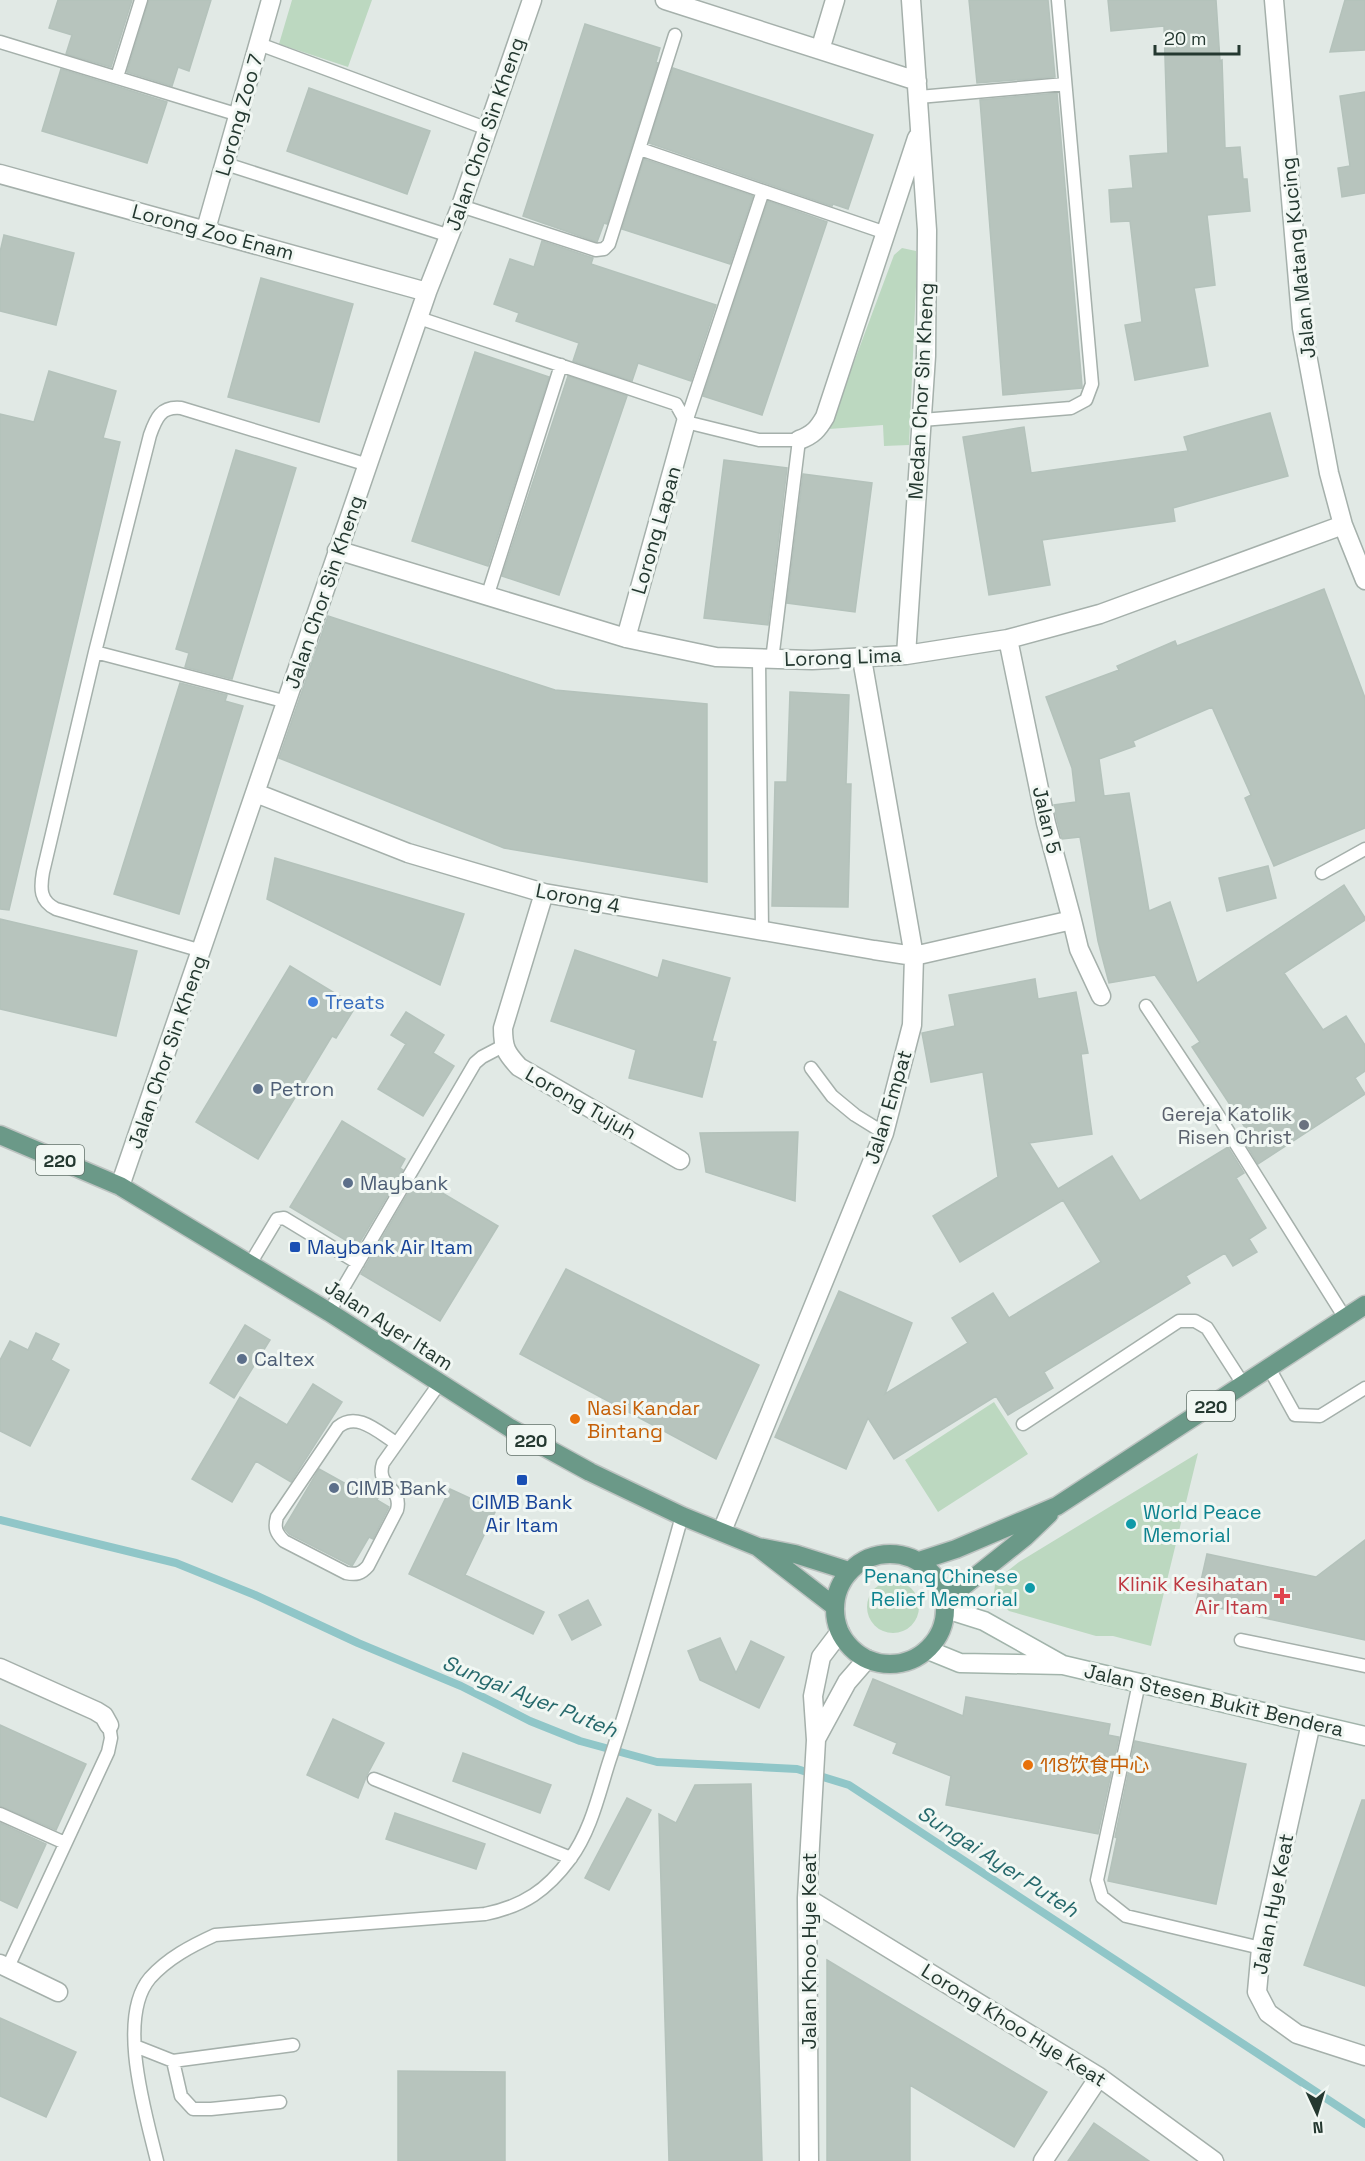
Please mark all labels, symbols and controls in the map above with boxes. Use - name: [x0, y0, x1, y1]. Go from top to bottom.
- scale bar: [1155, 18, 1239, 56]
- text: 20 m: [1164, 27, 1207, 50]
- street label: Jalan Chor Sin Kheng: [440, 34, 530, 234]
- street label: Lorong Zoo 7: [209, 51, 269, 179]
- street label: Jalan Matang Kucing: [1275, 156, 1321, 360]
- street label: Lorong Zoo Enam: [129, 198, 297, 266]
- street label: Medan Chor Sin Kheng: [902, 282, 940, 500]
- street label: Lorong Lapan: [625, 463, 687, 597]
- street label: Jalan Chor Sin Kheng: [279, 492, 369, 692]
- street label: Lorong Lima: [784, 642, 902, 672]
- street label: Jalan 5: [1027, 784, 1067, 856]
- street label: Lorong 4: [534, 877, 622, 919]
- street label: Jalan Chor Sin Kheng: [122, 952, 212, 1152]
- place label: Treats: [325, 989, 385, 1015]
- marker: Treats: [306, 995, 320, 1009]
- street label: Jalan Empat: [858, 1047, 918, 1167]
- street label: Lorong Tujuh: [521, 1061, 641, 1145]
- place label: Petron: [270, 1076, 334, 1102]
- marker: Petron: [251, 1082, 265, 1096]
- place label: Gereja Katolik Risen Christ: [1162, 1101, 1292, 1150]
- marker: Gereja Katolik Risen Christ: [1297, 1118, 1311, 1132]
- road number: 220: [36, 1145, 84, 1175]
- place label: Maybank: [360, 1170, 448, 1196]
- marker: Maybank: [341, 1176, 355, 1190]
- place label: Maybank Air Itam: [307, 1234, 473, 1260]
- marker: Maybank Air Itam: [288, 1240, 302, 1254]
- street label: Jalan Ayer Itam: [320, 1274, 458, 1376]
- place label: Caltex: [254, 1346, 315, 1372]
- marker: Caltex: [235, 1352, 249, 1366]
- road number: 220: [1187, 1391, 1235, 1421]
- place label: Nasi Kandar Bintang: [587, 1395, 700, 1444]
- marker: Nasi Kandar Bintang: [568, 1412, 582, 1426]
- road number: 220: [507, 1425, 555, 1455]
- marker: CIMB Bank Air Itam: [515, 1473, 529, 1487]
- place label: CIMB Bank: [346, 1475, 447, 1501]
- marker: CIMB Bank: [327, 1481, 341, 1495]
- place label: CIMB Bank Air Itam: [471, 1489, 573, 1538]
- place label: World Peace Memorial: [1143, 1499, 1262, 1548]
- marker: World Peace Memorial: [1124, 1517, 1138, 1531]
- place label: Penang Chinese Relief Memorial: [864, 1563, 1018, 1612]
- place label: Klinik Kesihatan Air Itam: [1118, 1571, 1268, 1620]
- marker: Penang Chinese Relief Memorial: [1023, 1581, 1037, 1595]
- marker: Klinik Kesihatan Air Itam: [1273, 1587, 1291, 1605]
- water label: Sungai Ayer Puteh: [439, 1649, 622, 1744]
- street label: Jalan Stesen Bukit Bendera: [1082, 1657, 1346, 1743]
- place label: 118饮食中心: [1040, 1752, 1149, 1778]
- marker: 118饮食中心: [1021, 1758, 1035, 1772]
- water label: Sungai Ayer Puteh: [913, 1799, 1084, 1924]
- street label: Jalan Hye Keat: [1247, 1831, 1299, 1977]
- street label: Jalan Khoo Hye Keat: [796, 1852, 822, 2050]
- street label: Lorong Khoo Hye Keat: [917, 1957, 1111, 2093]
- north arrow: [1287, 2083, 1347, 2143]
- text: N: [1312, 2117, 1324, 2138]

